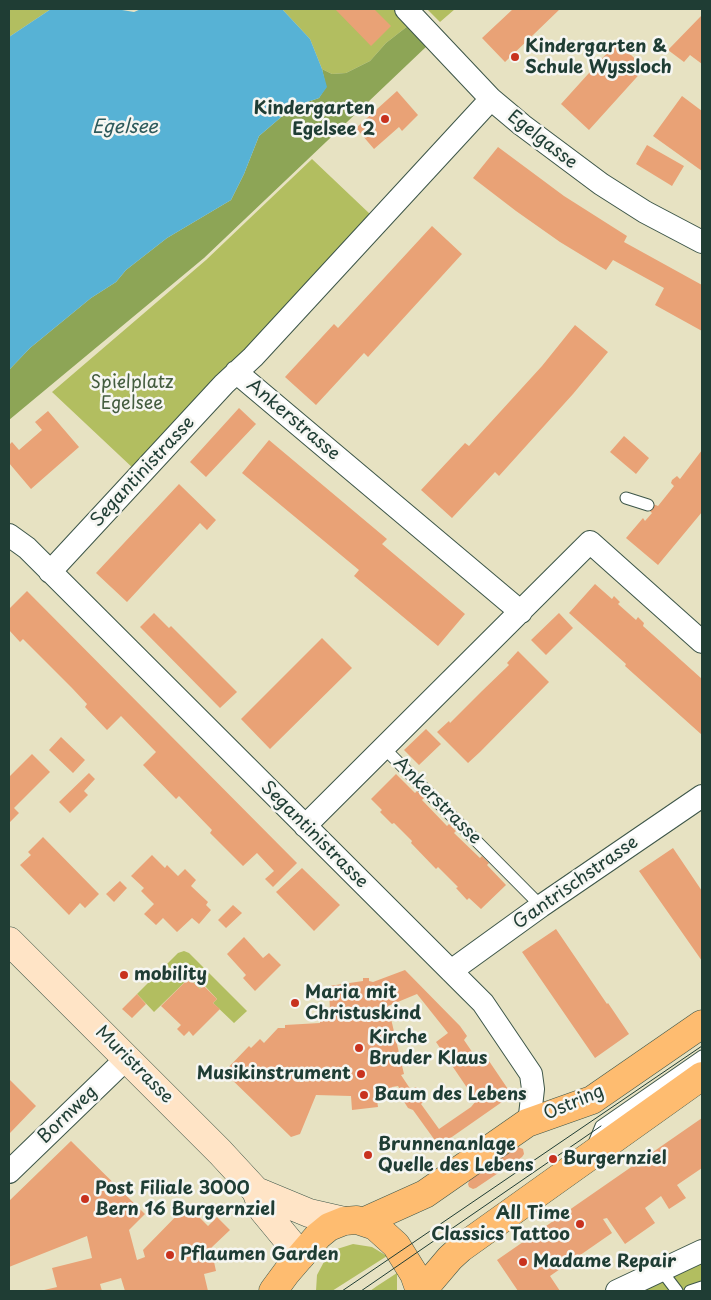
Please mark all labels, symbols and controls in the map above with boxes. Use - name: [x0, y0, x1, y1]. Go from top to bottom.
- place label: Kindergarten & Schule Wyssloch: [525, 36, 672, 78]
- marker: Kindergarten & Schule Wyssloch: [509, 51, 521, 63]
- place label: Kindergarten Egelsee 2: [254, 98, 375, 140]
- street label: Egelgasse: [503, 106, 581, 174]
- marker: Kindergarten Egelsee 2: [379, 113, 391, 125]
- water label: Egelsee: [92, 117, 158, 139]
- park label: Spielplatz Egelsee: [90, 372, 174, 414]
- street label: Ankerstrasse: [242, 375, 344, 465]
- street label: Segantinistrasse: [86, 412, 200, 532]
- street label: Ankerstrasse: [389, 753, 485, 849]
- street label: Segantinistrasse: [256, 777, 372, 893]
- street label: Gantrischstrasse: [509, 832, 643, 934]
- place label: mobility: [134, 964, 207, 986]
- marker: mobility: [118, 969, 130, 981]
- place label: Maria mit Christuskind: [305, 982, 421, 1024]
- marker: Maria mit Christuskind: [289, 997, 301, 1009]
- street label: Muristrasse: [91, 1022, 177, 1108]
- place label: Kirche Bruder Klaus: [369, 1027, 487, 1070]
- marker: Kirche Bruder Klaus: [353, 1042, 365, 1054]
- place label: Musikinstrument: [197, 1063, 351, 1085]
- marker: Musikinstrument: [355, 1068, 367, 1080]
- street label: Ostring: [541, 1081, 607, 1125]
- street label: Bornweg: [34, 1082, 102, 1148]
- place label: Baum des Lebens: [374, 1084, 527, 1106]
- marker: Baum des Lebens: [358, 1089, 370, 1101]
- place label: Brunnenanlage Quelle des Lebens: [378, 1134, 534, 1176]
- place label: Burgernziel: [563, 1148, 666, 1170]
- marker: Brunnenanlage Quelle des Lebens: [362, 1149, 374, 1161]
- marker: Burgernziel: [547, 1153, 559, 1165]
- place label: Post Filiale 3000 Bern 16 Burgernziel: [95, 1178, 275, 1220]
- marker: Post Filiale 3000 Bern 16 Burgernziel: [79, 1193, 91, 1205]
- place label: All Time Classics Tattoo: [431, 1203, 570, 1246]
- marker: All Time Classics Tattoo: [574, 1218, 586, 1230]
- place label: Pflaumen Garden: [180, 1244, 339, 1266]
- marker: Pflaumen Garden: [164, 1249, 176, 1261]
- place label: Madame Repair: [533, 1251, 676, 1273]
- marker: Madame Repair: [517, 1256, 529, 1268]

